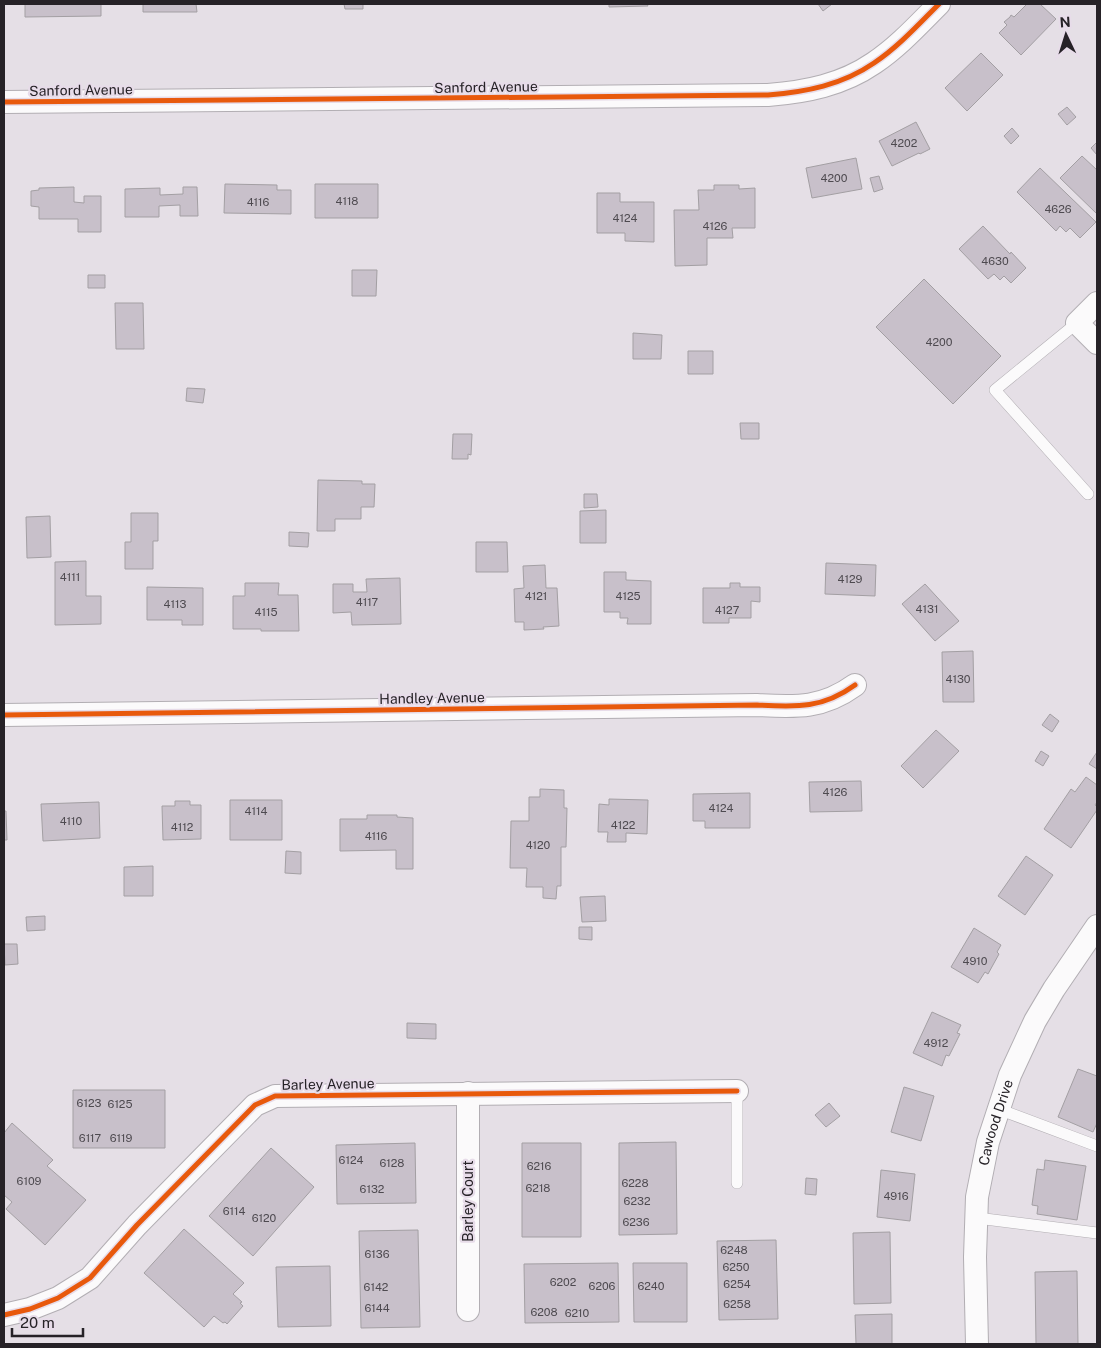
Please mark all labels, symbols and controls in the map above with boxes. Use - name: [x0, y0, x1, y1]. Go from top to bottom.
- north arrow: [1041, 10, 1091, 60]
- text: N: [1059, 14, 1071, 30]
- street label: Sanford Avenue: [434, 78, 538, 96]
- street label: Sanford Avenue: [29, 81, 133, 99]
- house number: 4202: [891, 137, 918, 149]
- house number: 4200: [821, 172, 848, 184]
- house number: 4118: [336, 195, 359, 207]
- house number: 4116: [247, 196, 270, 208]
- house number: 4626: [1044, 203, 1072, 215]
- house number: 4124: [613, 212, 638, 224]
- house number: 4126: [703, 220, 728, 232]
- house number: 4630: [981, 255, 1009, 267]
- house number: 4200: [926, 336, 953, 348]
- house number: 4111: [60, 571, 80, 583]
- house number: 4129: [838, 573, 863, 585]
- house number: 4121: [525, 590, 547, 602]
- house number: 4125: [616, 590, 641, 602]
- house number: 4117: [356, 596, 379, 608]
- house number: 4113: [164, 598, 186, 610]
- house number: 4131: [916, 603, 938, 615]
- house number: 4127: [715, 604, 740, 616]
- house number: 4115: [255, 606, 277, 618]
- house number: 4130: [946, 673, 971, 685]
- street label: Handley Avenue: [379, 689, 485, 707]
- house number: 4126: [823, 786, 848, 798]
- house number: 4124: [709, 802, 734, 814]
- house number: 4114: [245, 805, 267, 817]
- house number: 4110: [60, 815, 83, 827]
- house number: 4122: [611, 819, 636, 831]
- house number: 4112: [171, 821, 194, 833]
- house number: 4116: [365, 830, 388, 842]
- house number: 4120: [526, 839, 551, 851]
- house number: 4910: [963, 955, 988, 967]
- house number: 4912: [924, 1037, 949, 1049]
- street label: Barley Avenue: [281, 1075, 375, 1093]
- street label: Cawood Drive: [976, 1077, 1016, 1167]
- house number: 6123: [77, 1097, 101, 1109]
- house number: 6125: [108, 1098, 132, 1110]
- house number: 6117: [79, 1132, 102, 1144]
- house number: 6119: [110, 1132, 132, 1144]
- house number: 6124: [339, 1154, 363, 1166]
- house number: 6128: [379, 1157, 405, 1169]
- street label: Barley Court: [460, 1160, 476, 1242]
- house number: 6216: [527, 1160, 552, 1172]
- house number: 6109: [17, 1175, 42, 1187]
- house number: 6228: [621, 1177, 649, 1189]
- house number: 6218: [525, 1182, 551, 1194]
- house number: 6132: [360, 1183, 385, 1195]
- house number: 4916: [883, 1190, 909, 1202]
- house number: 6232: [624, 1195, 651, 1207]
- house number: 6114: [223, 1205, 245, 1217]
- house number: 6120: [252, 1212, 277, 1224]
- house number: 6236: [622, 1216, 650, 1228]
- house number: 6248: [720, 1244, 748, 1256]
- house number: 6136: [364, 1248, 390, 1260]
- house number: 6250: [722, 1261, 750, 1273]
- house number: 6202: [550, 1276, 577, 1288]
- house number: 6254: [723, 1278, 751, 1290]
- house number: 6206: [589, 1280, 616, 1292]
- house number: 6240: [637, 1280, 665, 1292]
- house number: 6142: [364, 1281, 389, 1293]
- house number: 6258: [723, 1298, 751, 1310]
- house number: 6144: [364, 1302, 390, 1314]
- scale bar: [12, 1306, 84, 1338]
- house number: 6208: [530, 1306, 558, 1318]
- house number: 6210: [565, 1307, 590, 1319]
- text: 20 m: [20, 1314, 55, 1331]

